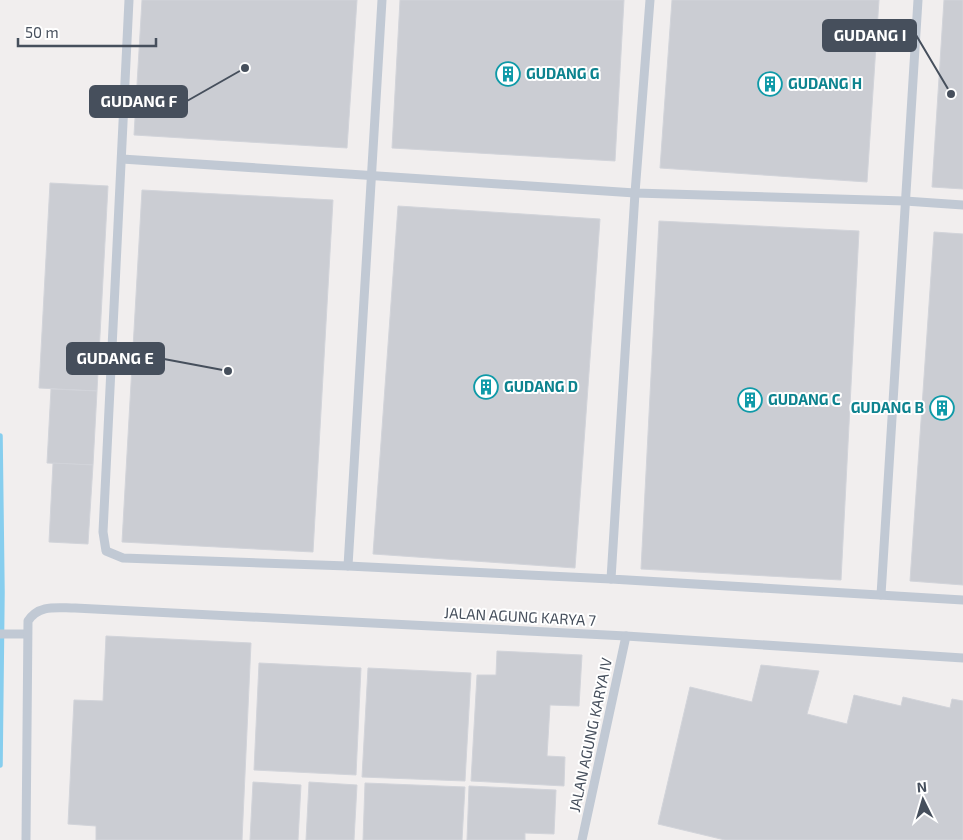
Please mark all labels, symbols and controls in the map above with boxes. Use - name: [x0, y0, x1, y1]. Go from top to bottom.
- scale bar: [18, 15, 155, 47]
- callout: GUDANG I: [823, 20, 916, 51]
- text: 50 m: [25, 23, 59, 41]
- text: GUDANG I: [834, 25, 906, 44]
- building icon: GUDANG G: [495, 61, 521, 87]
- place label: GUDANG G: [526, 64, 599, 82]
- building icon: GUDANG H: [757, 71, 783, 97]
- place label: GUDANG H: [788, 74, 862, 92]
- callout: GUDANG F: [90, 86, 187, 117]
- text: GUDANG F: [101, 91, 178, 110]
- callout: GUDANG E: [67, 343, 164, 374]
- text: GUDANG E: [76, 348, 154, 367]
- building icon: GUDANG D: [473, 374, 499, 400]
- place label: GUDANG D: [504, 377, 578, 395]
- building icon: GUDANG C: [737, 387, 763, 413]
- place label: GUDANG C: [768, 390, 841, 408]
- building icon: GUDANG B: [929, 395, 955, 421]
- place label: GUDANG B: [851, 398, 924, 416]
- street label: JALAN AGUNG KARYA 7: [444, 603, 597, 629]
- street label: JALAN AGUNG KARYA IV: [565, 656, 615, 814]
- north arrow: [898, 775, 948, 825]
- text: N: [916, 778, 928, 795]

